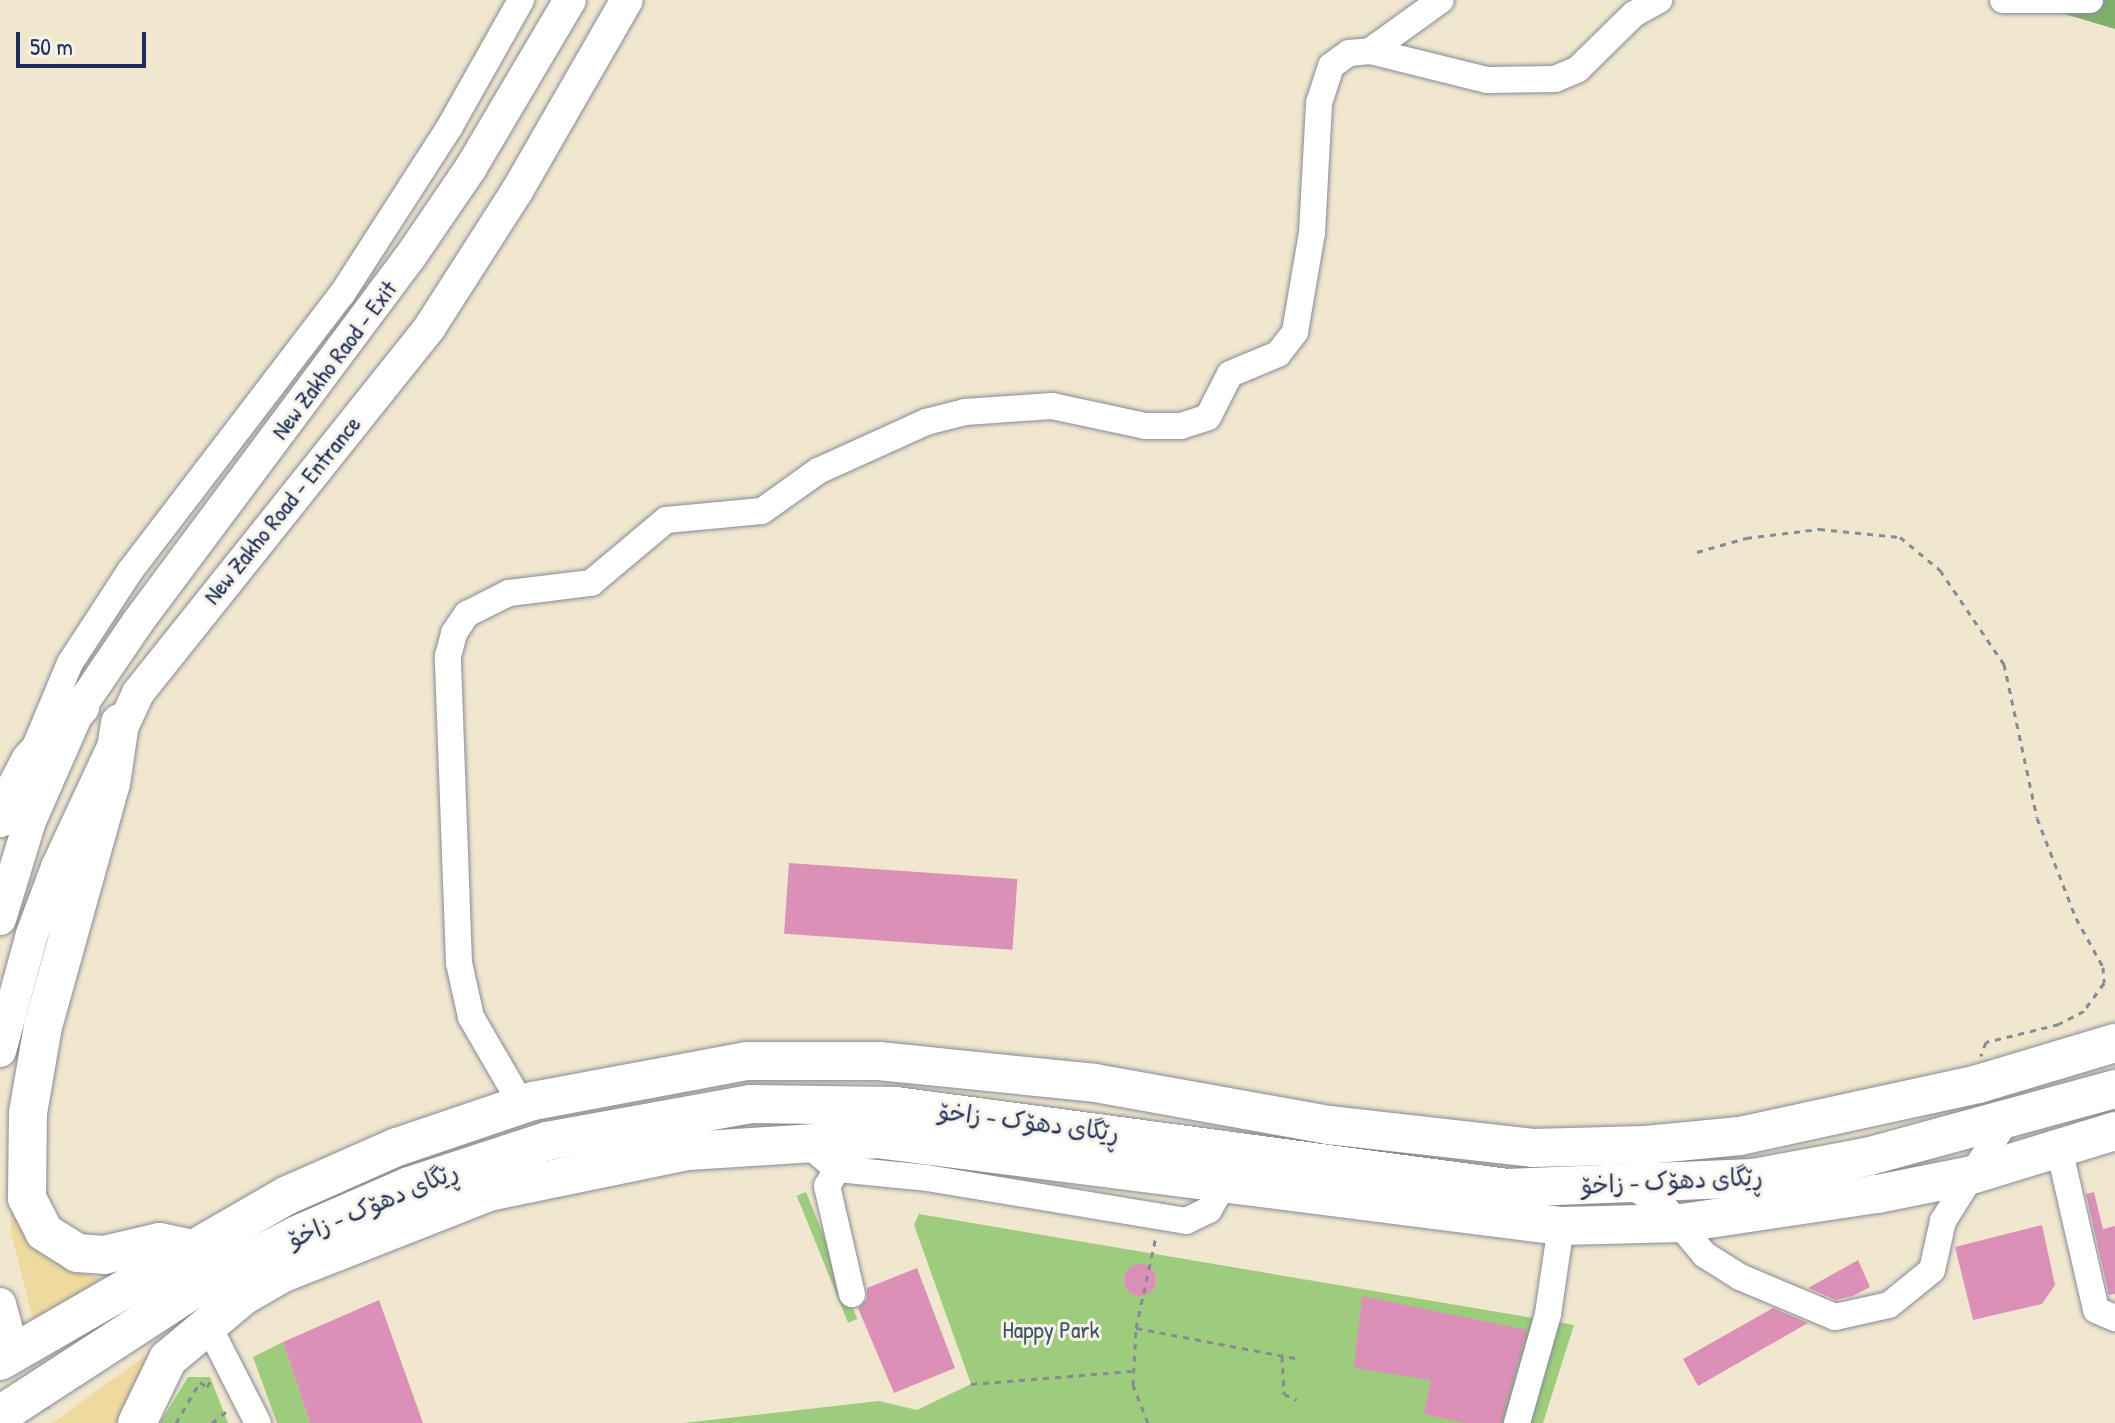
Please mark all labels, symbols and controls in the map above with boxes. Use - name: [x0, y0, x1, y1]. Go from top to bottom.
- scale bar: [20, 16, 150, 66]
- text: 50 m: [30, 30, 73, 62]
- street label: New Zakho Raod - Exit: [265, 275, 403, 445]
- street label: New Zakho Road - Entrance: [197, 410, 367, 610]
- street label: ڕێگای دهۆک - زاخۆ: [937, 1097, 1121, 1147]
- street label: ڕێگای دهۆک - زاخۆ: [284, 1156, 462, 1254]
- street label: ڕێگای دهۆک - زاخۆ: [1581, 1162, 1763, 1200]
- park label: Happy Park: [1002, 1316, 1100, 1344]

